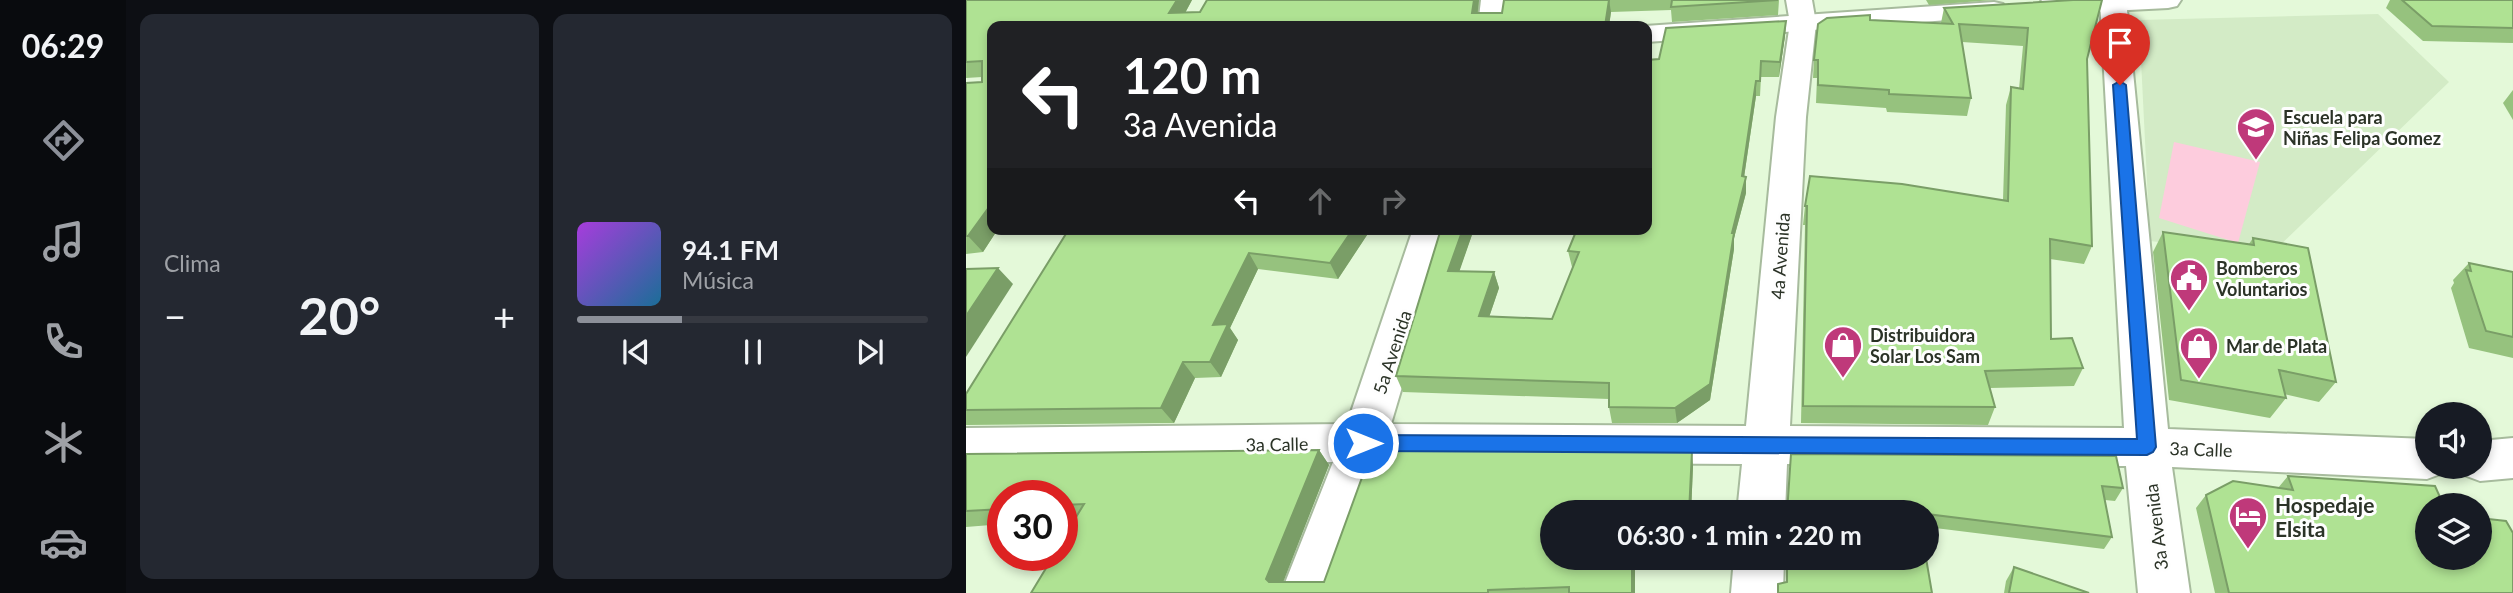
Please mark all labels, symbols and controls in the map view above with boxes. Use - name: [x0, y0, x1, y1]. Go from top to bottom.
- pin: [2090, 13, 2150, 85]
- icon: arrive: [2101, 24, 2139, 62]
- text: 06:29: [22, 26, 104, 65]
- text: 120 m: [1123, 46, 1261, 104]
- icon: left: [1008, 49, 1099, 140]
- text: 3a Avenida: [1123, 105, 1277, 144]
- school or university icon: Escuela para Niñas Felipa Gomez: [2235, 106, 2277, 161]
- place label: Escuela para Niñas Felipa Gomez: [2283, 106, 2441, 149]
- icon: directions: [39, 116, 88, 165]
- icon: left: [1228, 182, 1266, 220]
- icon: ahead: [1301, 182, 1339, 220]
- icon: right: [1374, 182, 1412, 220]
- street label: 4a Avenida: [1766, 212, 1794, 300]
- icon: music: [39, 217, 88, 266]
- text: 94.1 FM: [682, 234, 779, 266]
- text: Clima: [164, 249, 221, 277]
- public building icon: Bomberos Voluntarios: [2168, 257, 2210, 312]
- place label: Bomberos Voluntarios: [2215, 257, 2308, 300]
- text: Música: [682, 266, 754, 294]
- text: 20°: [299, 284, 380, 346]
- text: −: [164, 293, 186, 339]
- text: +: [493, 293, 515, 339]
- street label: 5a Avenida: [1368, 307, 1416, 397]
- icon: phone: [39, 317, 88, 366]
- shop icon: Distribuidora Solar Los Sam: [1822, 324, 1864, 379]
- place label: Distribuidora Solar Los Sam: [1870, 324, 1980, 367]
- shop icon: Mar de Plata: [2178, 325, 2220, 380]
- icon: previous: [617, 333, 655, 371]
- icon: pause: [734, 333, 772, 371]
- icon: next: [851, 333, 889, 371]
- place label: Mar de Plata: [2226, 335, 2327, 357]
- map controls: [2415, 402, 2492, 570]
- button: sound: [2415, 402, 2492, 479]
- position arrow: [1326, 406, 1400, 480]
- icon: climate: [39, 418, 88, 467]
- street label: 3a Calle: [1245, 432, 1309, 456]
- street label: 3a Calle: [2169, 437, 2233, 461]
- speed limit sign: 30: [987, 480, 1078, 571]
- street label: 3a Avenida: [2140, 483, 2172, 571]
- place label: Hospedaje Elsita: [2275, 492, 2374, 541]
- button: layers: [2415, 493, 2492, 570]
- hotel icon: Hospedaje Elsita: [2227, 495, 2269, 550]
- icon: car: [39, 518, 88, 567]
- text: 06:30 · 1 min · 220 m: [1617, 519, 1862, 551]

